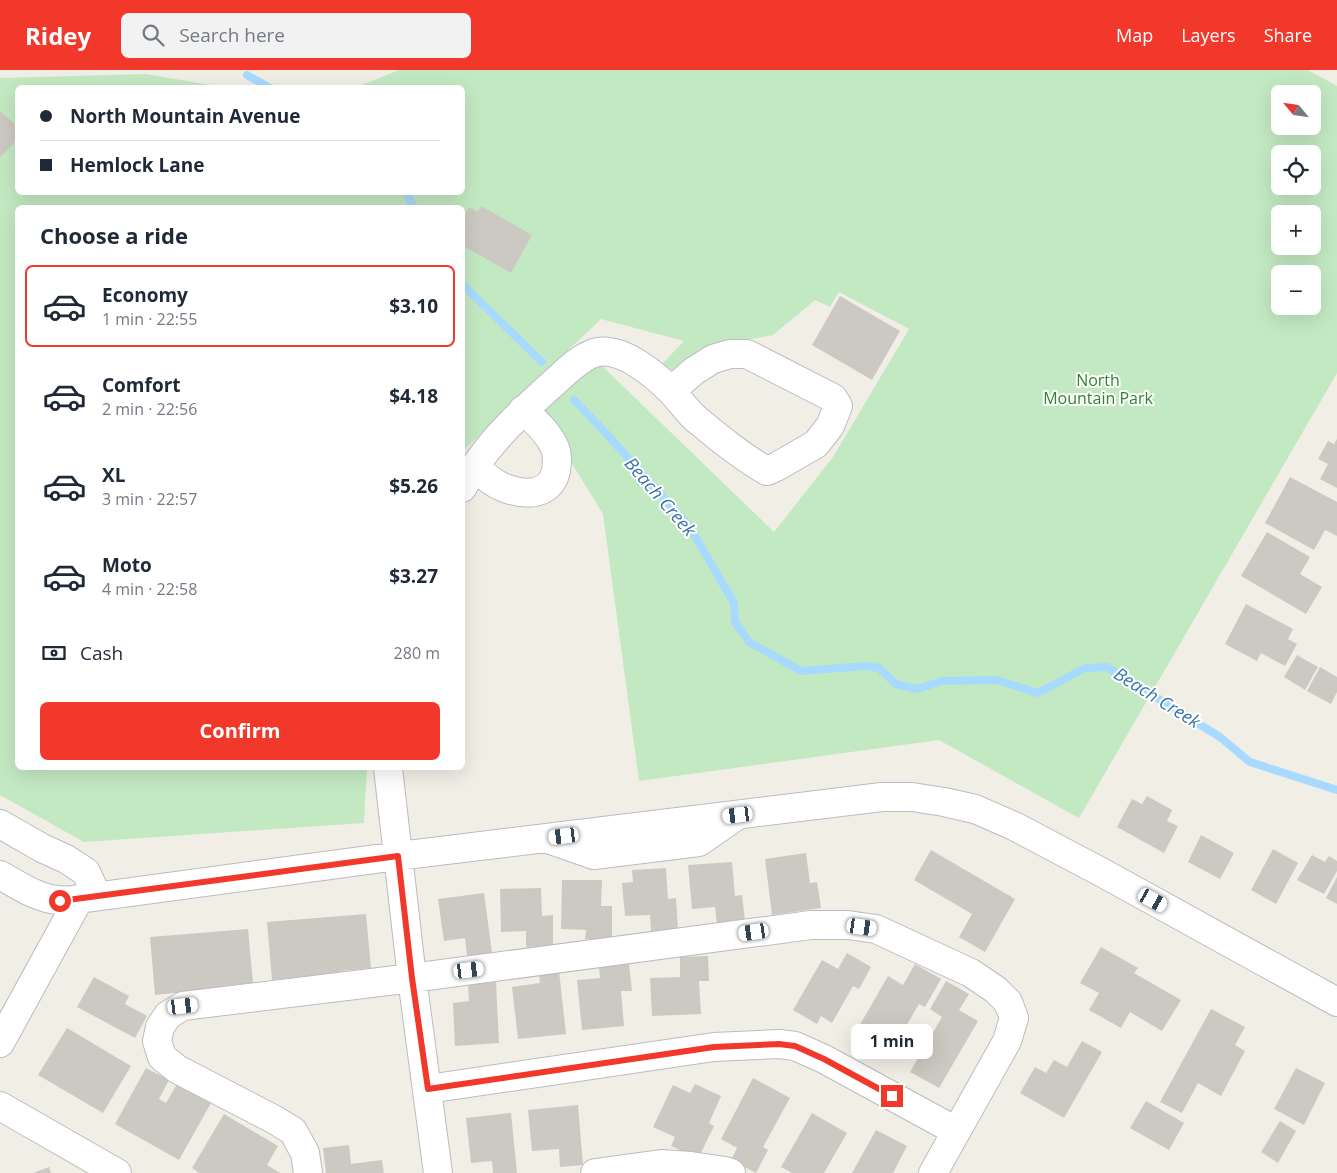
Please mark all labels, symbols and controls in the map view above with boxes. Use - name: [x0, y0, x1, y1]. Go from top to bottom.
- search box: [121, 13, 471, 58]
- text: Ridey: [25, 19, 91, 52]
- icon: search: [139, 21, 167, 49]
- text: Search here: [179, 22, 285, 48]
- text: Map: [1116, 23, 1153, 47]
- text: Layers: [1181, 23, 1236, 47]
- text: Share: [1264, 23, 1312, 47]
- north arrow: [1271, 85, 1321, 135]
- map controls: [1271, 85, 1321, 315]
- text: North Mountain Avenue: [70, 103, 300, 129]
- button: locate: [1271, 145, 1321, 195]
- text: Hemlock Lane: [70, 152, 204, 178]
- button: +: [1271, 205, 1321, 255]
- text: Choose a ride: [40, 220, 188, 250]
- button: −: [1271, 265, 1321, 315]
- text: Economy: [102, 282, 188, 308]
- icon: car: [42, 284, 87, 329]
- text: $3.10: [389, 293, 438, 319]
- text: 1 min · 22:55: [102, 308, 197, 330]
- park label: North Mountain Park: [1043, 369, 1153, 409]
- text: Comfort: [102, 372, 181, 398]
- icon: car: [42, 374, 87, 419]
- text: $4.18: [389, 383, 438, 409]
- text: 2 min · 22:56: [102, 398, 197, 420]
- water label: Beach Creek: [620, 452, 703, 542]
- text: XL: [102, 462, 125, 488]
- icon: car: [42, 464, 87, 509]
- text: $5.26: [389, 473, 438, 499]
- text: 3 min · 22:57: [102, 488, 197, 510]
- text: Moto: [102, 552, 152, 578]
- icon: car: [42, 554, 87, 599]
- text: $3.27: [389, 563, 438, 589]
- text: 4 min · 22:58: [102, 578, 197, 600]
- icon: cash: [40, 639, 68, 667]
- text: Cash: [80, 640, 123, 666]
- text: 280 m: [394, 642, 440, 664]
- water label: Beach Creek: [1110, 661, 1206, 734]
- button: Confirm: [40, 702, 440, 760]
- car: [722, 806, 753, 824]
- car: [548, 827, 579, 845]
- car: [1136, 886, 1169, 914]
- route start: [49, 890, 71, 912]
- car: [846, 917, 877, 937]
- car: [738, 922, 769, 942]
- car: [453, 961, 484, 979]
- car: [167, 997, 198, 1015]
- callout: 1 min: [851, 1024, 933, 1058]
- text: 1 min: [870, 1030, 914, 1052]
- route end: [881, 1085, 903, 1107]

